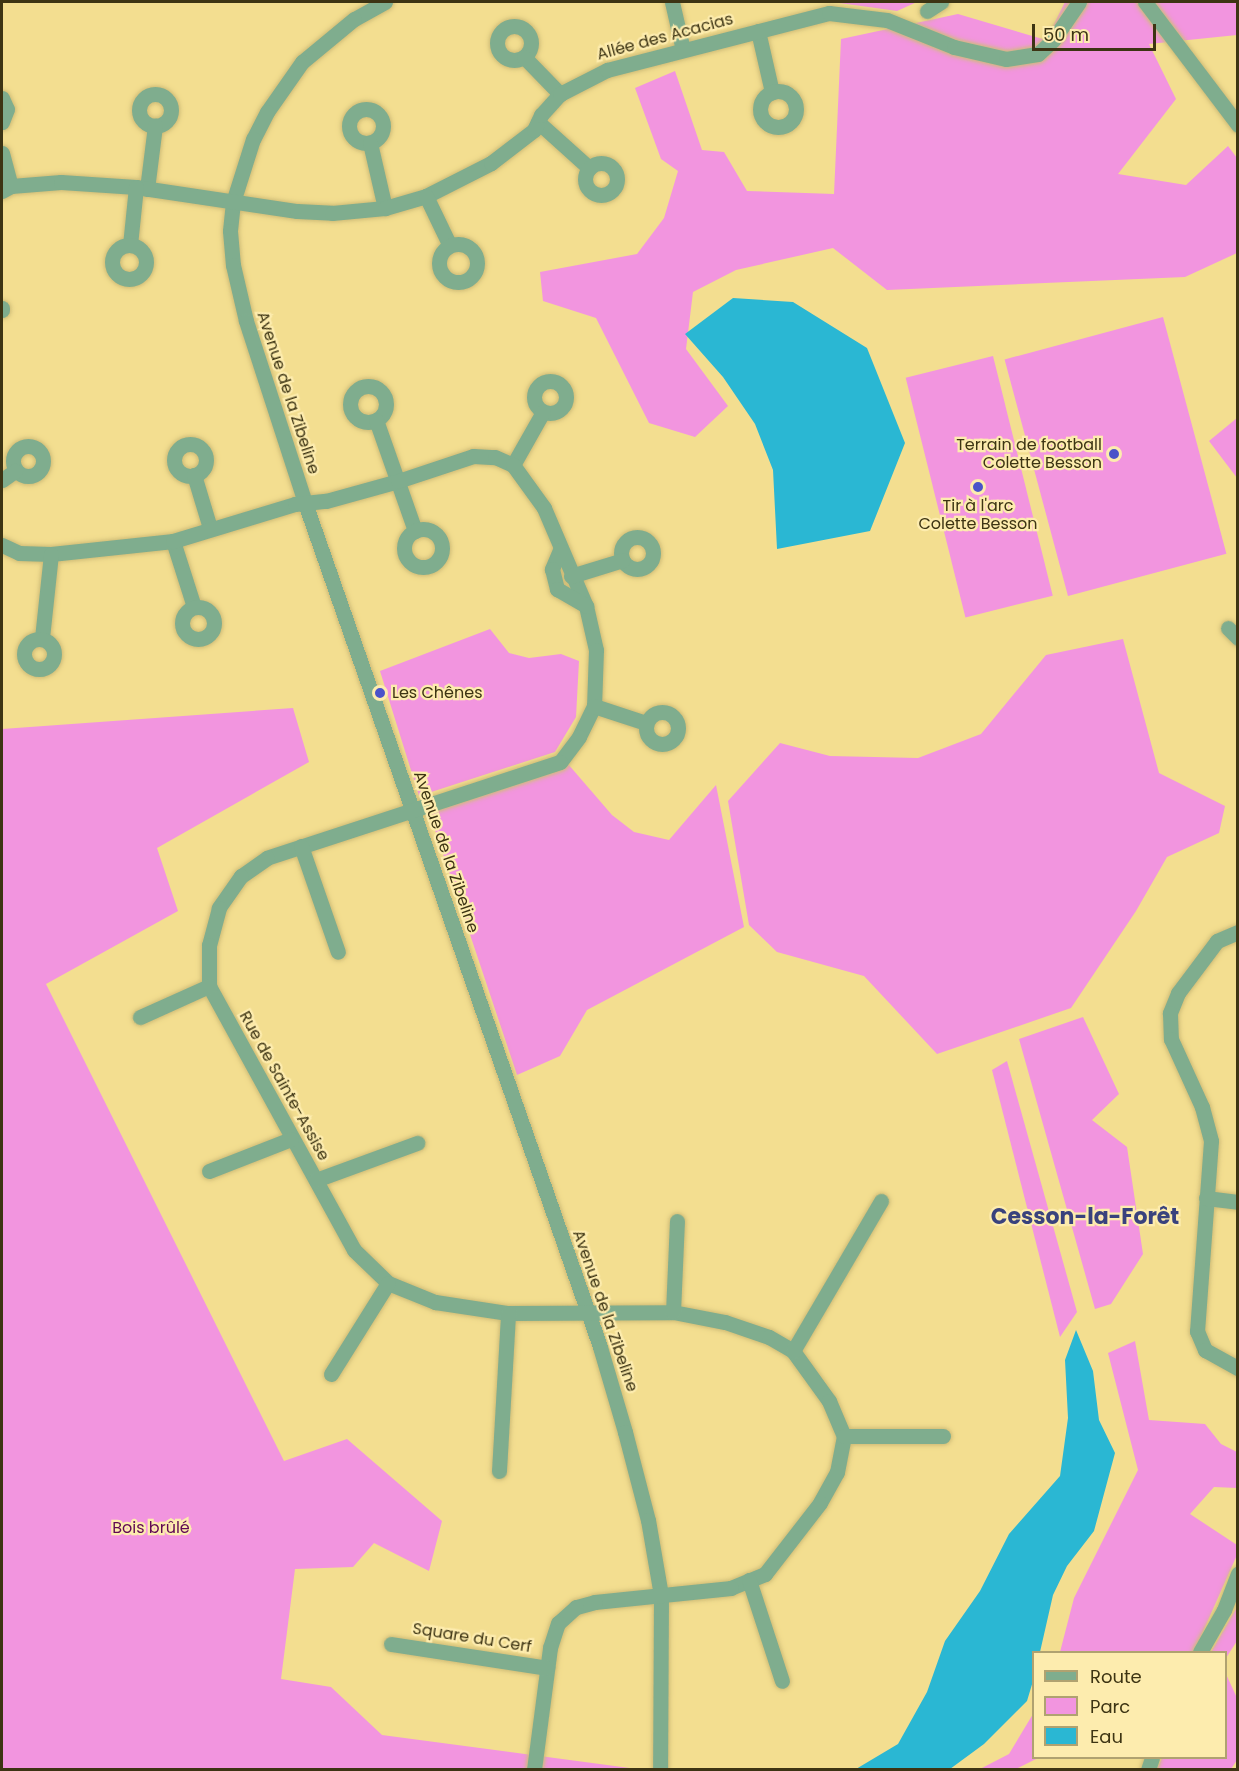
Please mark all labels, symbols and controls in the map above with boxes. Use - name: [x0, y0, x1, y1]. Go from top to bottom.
- street label: Allée des Acacias: [595, 10, 735, 64]
- scale bar: [1035, 12, 1160, 50]
- text: 50 m: [1043, 22, 1089, 47]
- street label: Avenue de la Zibeline: [253, 309, 323, 477]
- place label: Terrain de football Colette Besson: [956, 435, 1102, 473]
- marker: Terrain de football Colette Besson: [1107, 447, 1121, 461]
- marker: Tir à l'arc Colette Besson: [971, 480, 985, 494]
- place label: Tir à l'arc Colette Besson: [918, 496, 1038, 534]
- place label: Les Chênes: [392, 683, 482, 703]
- marker: Les Chênes: [373, 686, 387, 700]
- street label: Avenue de la Zibeline: [409, 769, 483, 935]
- street label: Rue de Sainte-Assise: [235, 1008, 333, 1164]
- district label: Cesson-la-Forêt: [991, 1204, 1179, 1230]
- street label: Avenue de la Zibeline: [568, 1228, 642, 1394]
- park label: Bois brûlé: [112, 1518, 190, 1538]
- street label: Square du Cerf: [411, 1619, 533, 1657]
- legend: [1032, 1651, 1227, 1759]
- text: Route: [1090, 1664, 1142, 1689]
- text: Parc: [1090, 1694, 1130, 1719]
- text: Eau: [1090, 1724, 1123, 1749]

